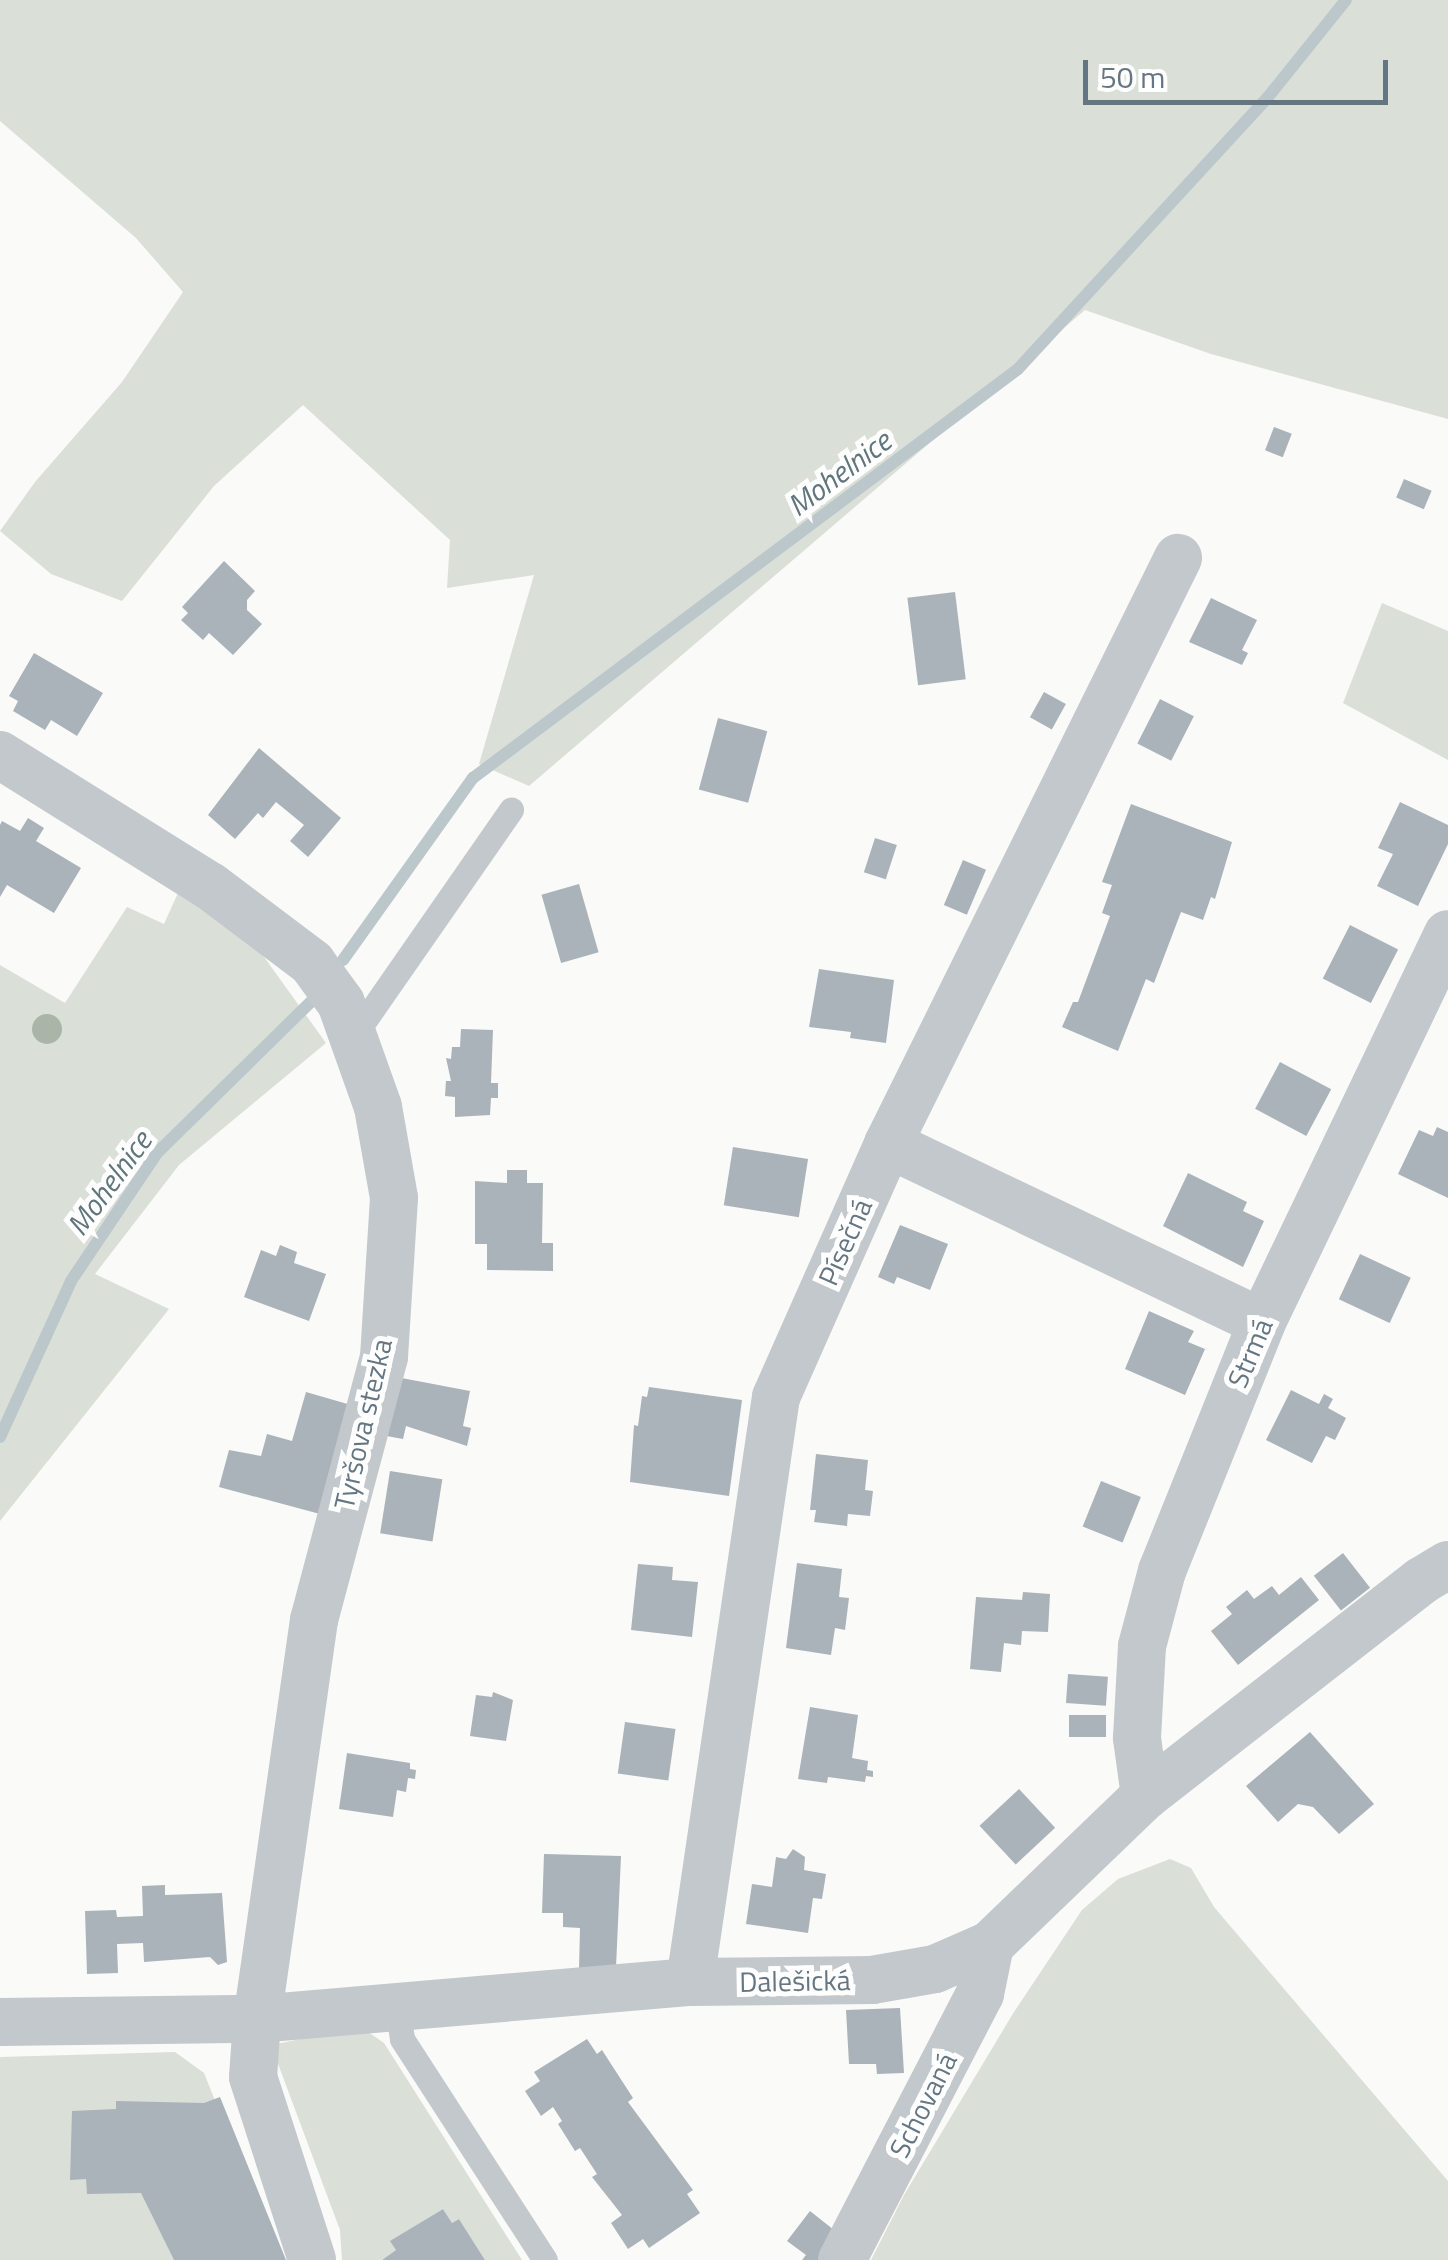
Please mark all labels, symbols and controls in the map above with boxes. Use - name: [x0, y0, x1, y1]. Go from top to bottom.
- scale bar: [1088, 40, 1393, 102]
- text: 50 m: [1100, 54, 1165, 100]
- water label: Mohelnice: [780, 422, 898, 524]
- water label: Mohelnice: [59, 1124, 159, 1242]
- street label: Písečná: [811, 1194, 879, 1290]
- street label: Strmá: [1220, 1313, 1280, 1393]
- street label: Tyršova stezka: [327, 1335, 399, 1513]
- street label: Dalešická: [739, 1963, 851, 1999]
- street label: Schovaná: [882, 2047, 964, 2163]

